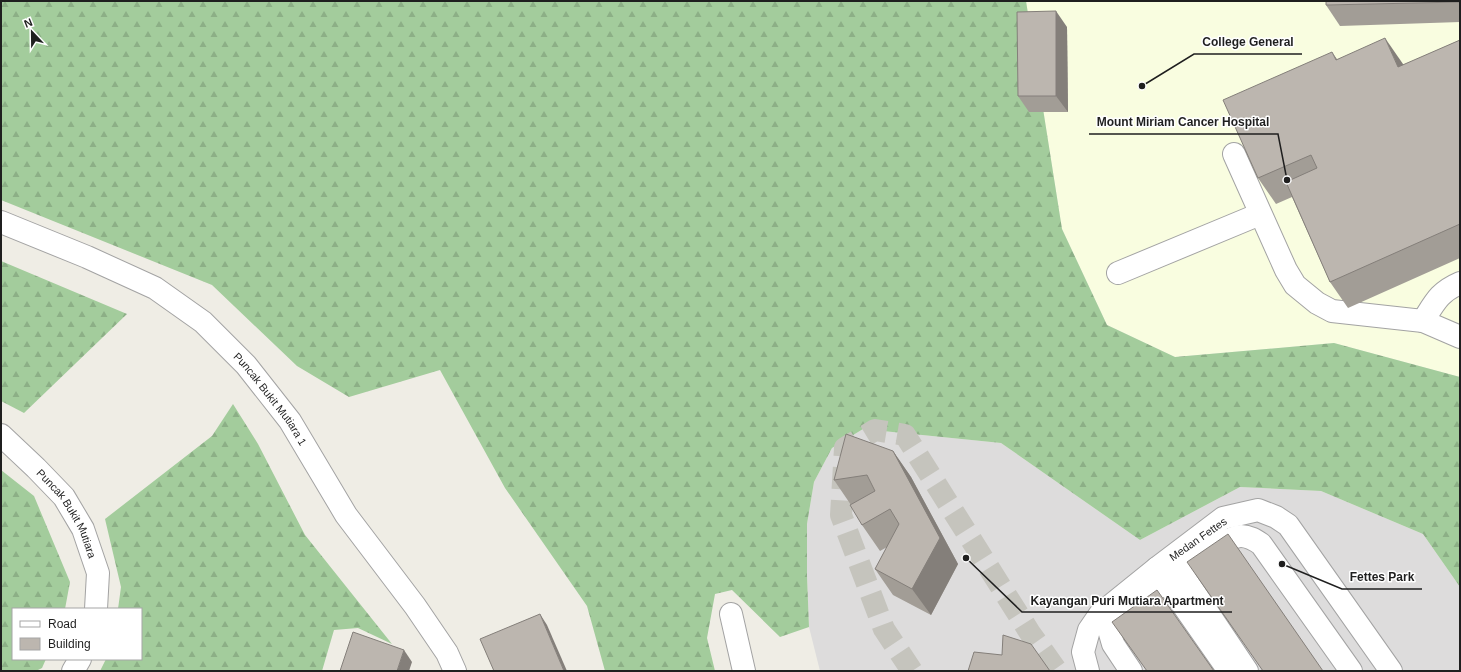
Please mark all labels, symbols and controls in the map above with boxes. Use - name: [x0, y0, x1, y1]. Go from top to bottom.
- north arrow: [12, 12, 52, 52]
- text: N: [22, 16, 34, 30]
- callout: College General: [1194, 30, 1302, 54]
- text: College General: [1202, 35, 1294, 49]
- callout: Mount Miriam Cancer Hospital: [1089, 110, 1278, 134]
- text: Mount Miriam Cancer Hospital: [1097, 115, 1269, 129]
- street label: Puncak Bukit Mutiara 1: [231, 350, 309, 447]
- street label: Puncak Bukit Mutiara: [34, 467, 99, 561]
- street label: Medan Fettes: [1167, 515, 1229, 563]
- callout: Fettes Park: [1342, 565, 1422, 589]
- text: Fettes Park: [1350, 570, 1415, 584]
- callout: Kayangan Puri Mutiara Apartment: [1022, 588, 1232, 612]
- text: Kayangan Puri Mutiara Apartment: [1031, 594, 1223, 608]
- legend: [12, 608, 142, 660]
- text: Road: [48, 617, 77, 631]
- text: Building: [48, 637, 91, 651]

